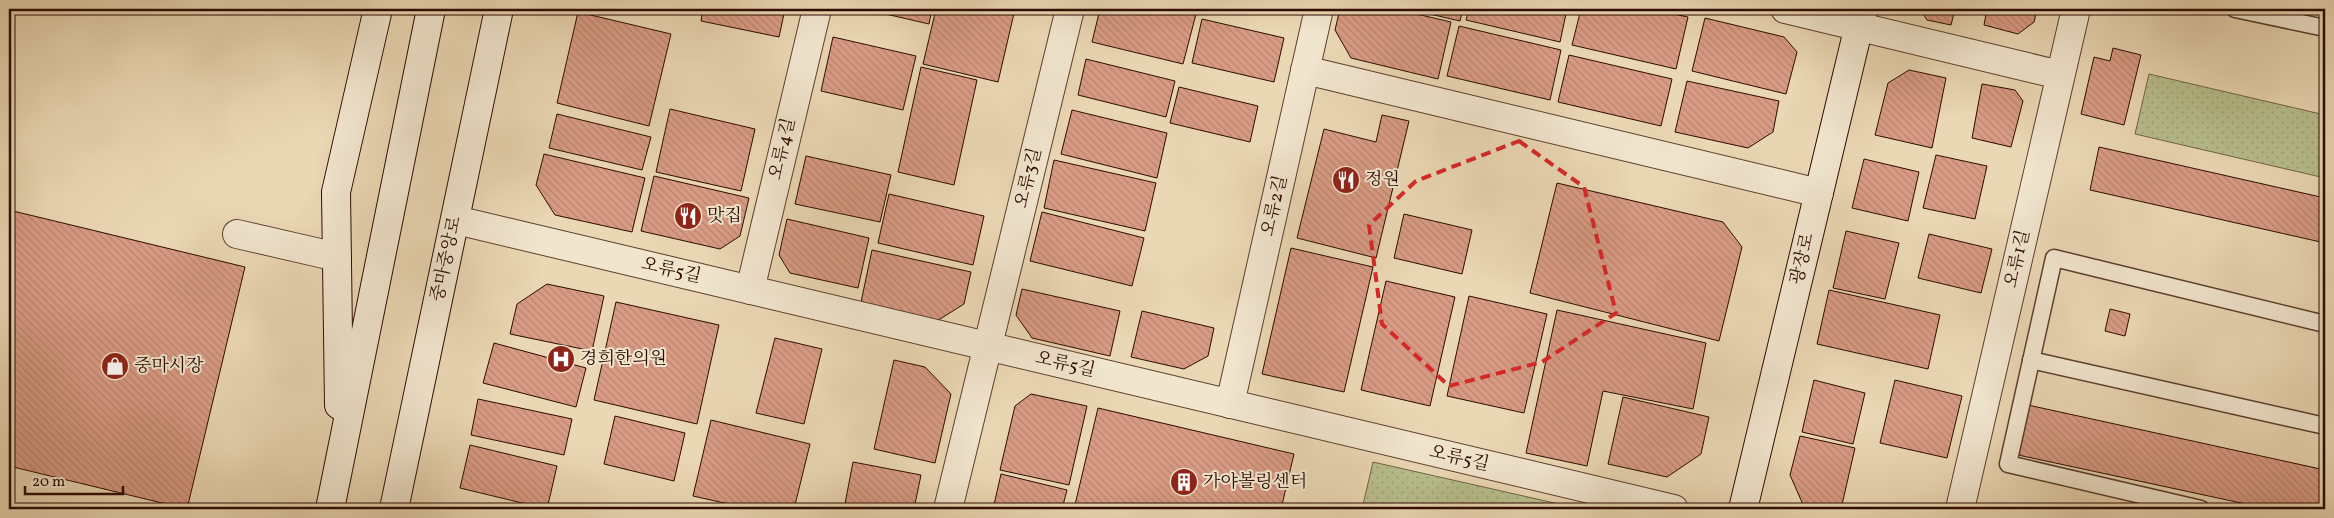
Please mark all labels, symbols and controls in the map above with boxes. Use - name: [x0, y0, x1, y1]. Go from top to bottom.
- street label: 오류4길: [764, 116, 802, 182]
- street label: 오류3길: [1009, 145, 1049, 211]
- restaurant icon: 정원: [1331, 165, 1361, 195]
- place label: 정원: [1365, 168, 1400, 193]
- street label: 오류2길: [1256, 173, 1294, 239]
- restaurant icon: 맛집: [673, 201, 703, 231]
- place label: 맛집: [707, 204, 742, 229]
- street label: 중마중앙로: [426, 214, 468, 304]
- street label: 오류1길: [1999, 227, 2037, 291]
- street label: 광장로: [1785, 231, 1821, 287]
- street label: 오류5길: [639, 252, 703, 290]
- hospital icon: 경희한의원: [546, 344, 576, 374]
- street label: 오류5길: [1033, 346, 1097, 384]
- place label: 경희한의원: [580, 347, 667, 372]
- shop icon: 중마시장: [100, 351, 130, 381]
- place label: 중마시장: [134, 354, 204, 379]
- street label: 오류5길: [1427, 440, 1491, 478]
- scale bar: [25, 463, 122, 495]
- building icon: 가야볼링센터: [1169, 467, 1199, 497]
- place label: 가야볼링센터: [1203, 470, 1307, 495]
- text: 20 m: [32, 472, 65, 493]

